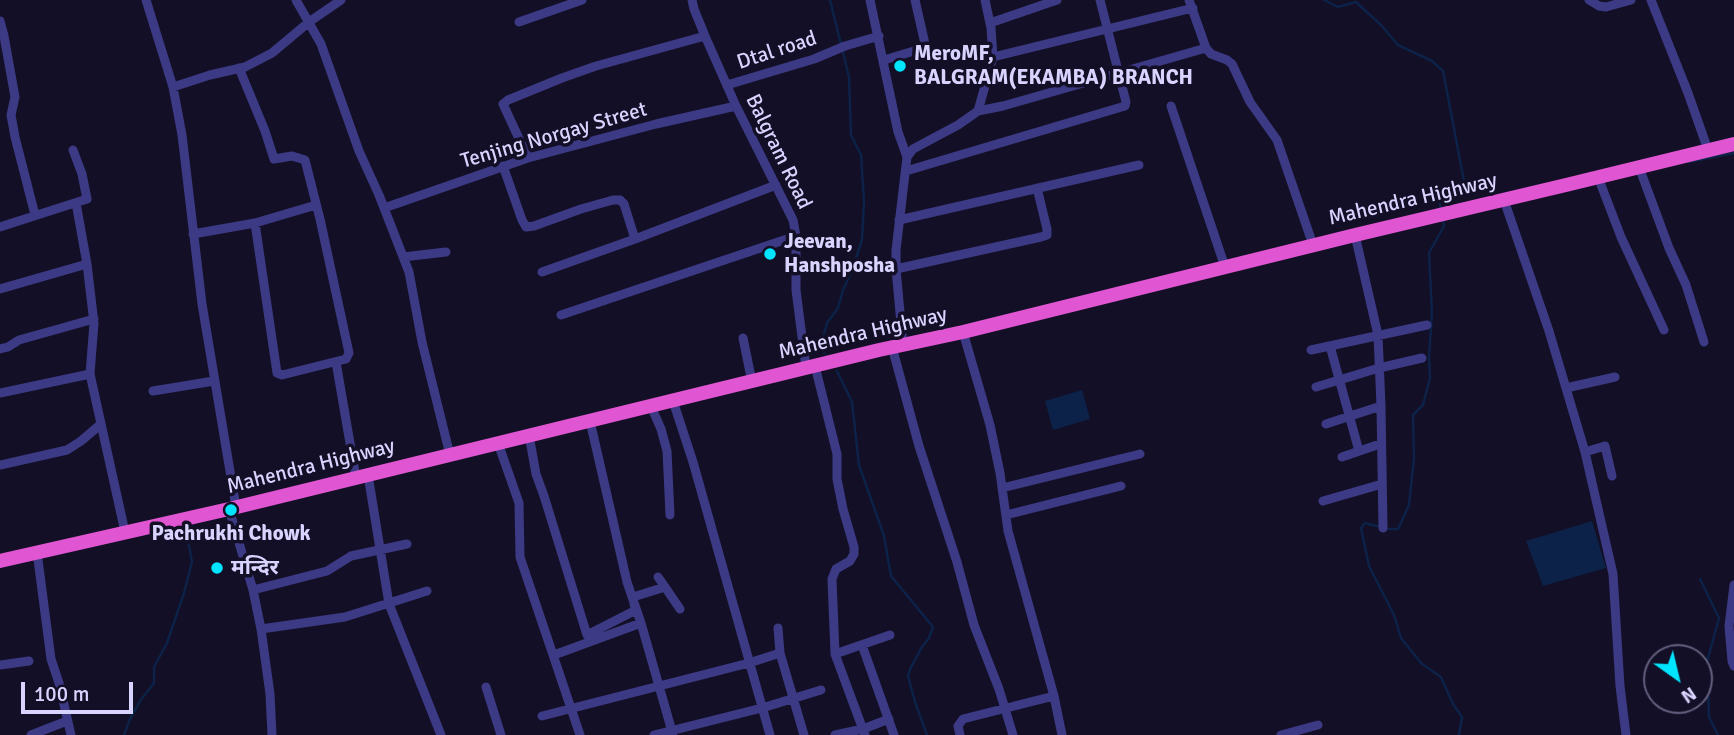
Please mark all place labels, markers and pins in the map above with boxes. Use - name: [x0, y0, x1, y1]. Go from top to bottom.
- place label: MeroMF, BALGRAM(EKAMBA) BRANCH: [914, 41, 1193, 91]
- marker: MeroMF, BALGRAM(EKAMBA) BRANCH: [892, 58, 908, 74]
- place label: Jeevan, Hanshposha: [784, 229, 895, 279]
- marker: Jeevan, Hanshposha: [762, 246, 778, 262]
- marker: Pachrukhi Chowk: [223, 502, 239, 518]
- place label: Pachrukhi Chowk: [151, 521, 311, 547]
- place label: मन्दिर: [231, 555, 279, 581]
- marker: मन्दिर: [209, 560, 225, 576]

